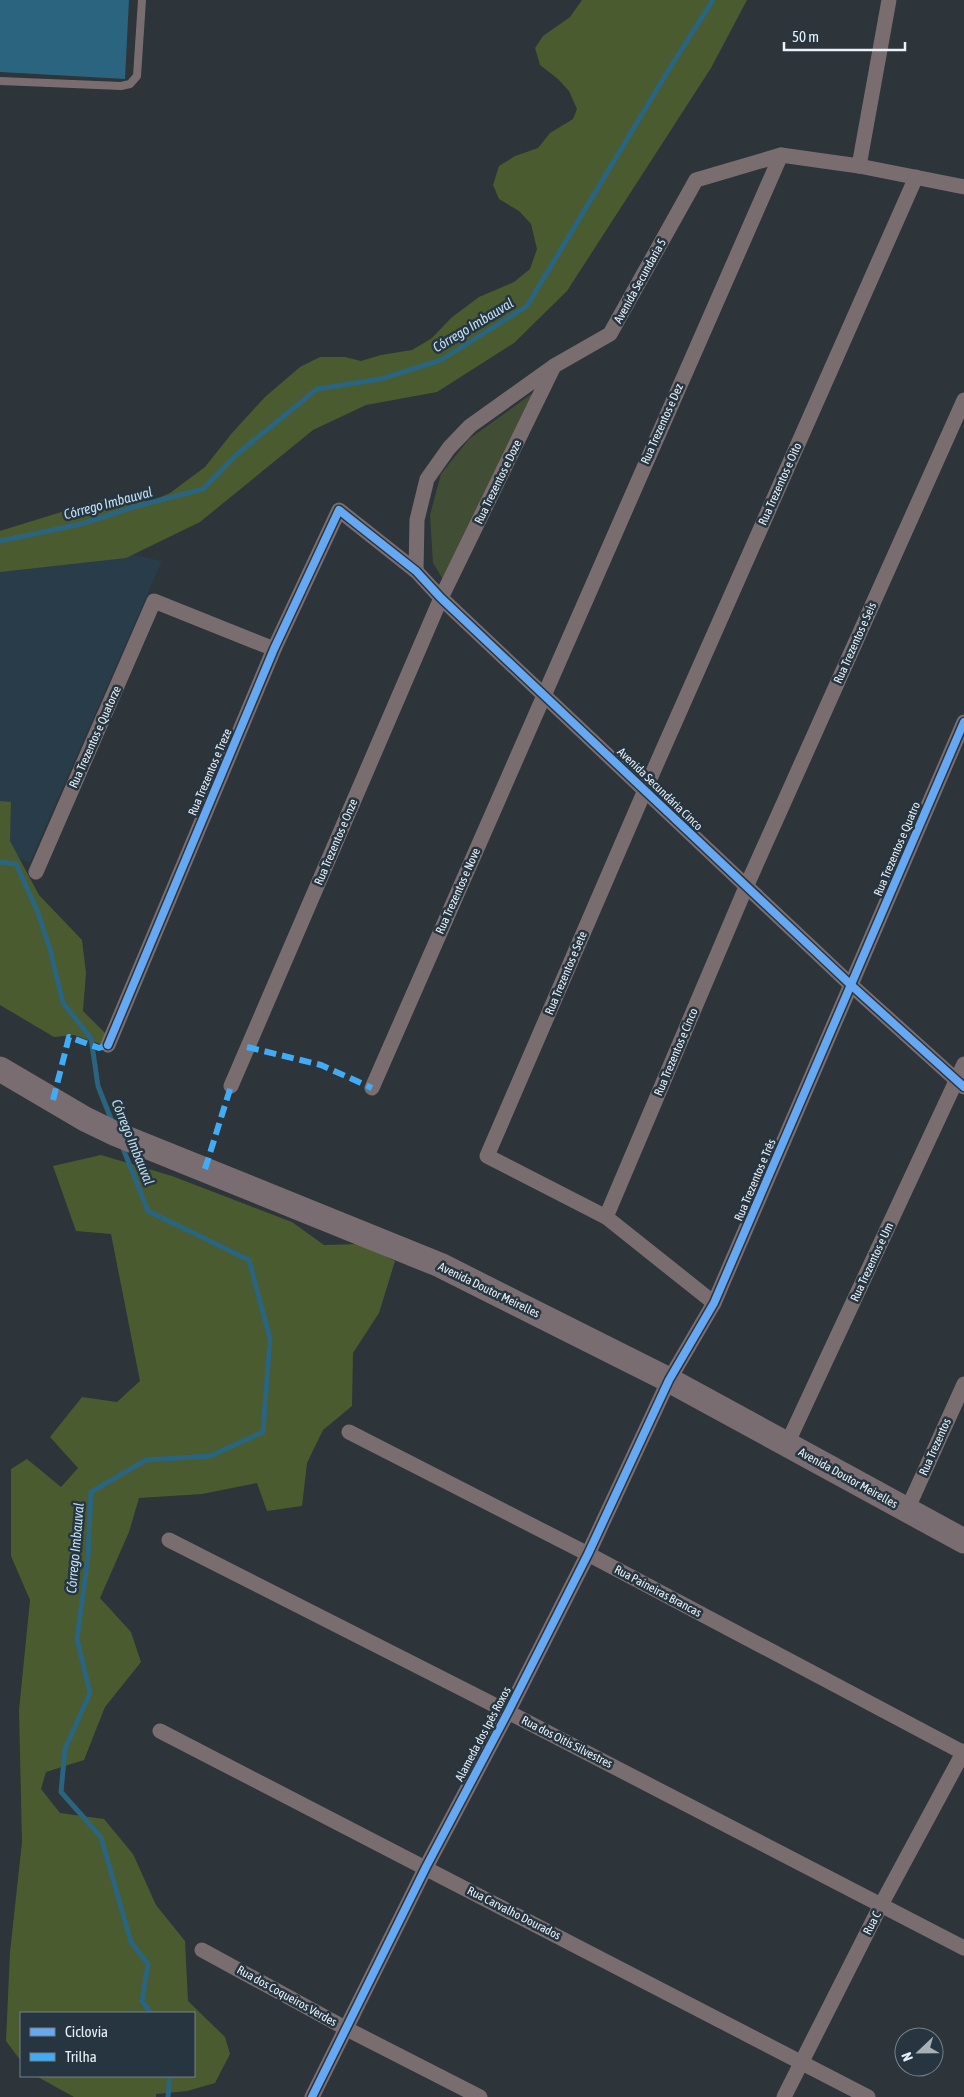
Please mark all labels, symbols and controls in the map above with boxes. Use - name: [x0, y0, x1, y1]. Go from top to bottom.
- scale bar: [784, 20, 905, 52]
- text: 50 m: [792, 28, 819, 45]
- street label: Avenida Secundaria 5: [611, 236, 669, 326]
- water label: Córrego Imbauval: [430, 295, 516, 355]
- street label: Rua Trezentos e Dez: [638, 381, 686, 466]
- street label: Rua Trezentos e Doze: [472, 438, 524, 526]
- street label: Rua Trezentos e Oito: [756, 440, 805, 527]
- water label: Córrego Imbauval: [62, 483, 154, 523]
- street label: Rua Trezentos e Seis: [831, 600, 879, 686]
- street label: Rua Trezentos e Quatorze: [66, 684, 124, 790]
- street label: Rua Trezentos e Treze: [185, 726, 235, 818]
- street label: Avenida Secundária Cinco: [615, 745, 706, 834]
- street label: Rua Trezentos e Onze: [311, 797, 361, 887]
- street label: Rua Trezentos e Quatro: [871, 799, 923, 898]
- street label: Rua Trezentos e Nove: [433, 846, 483, 936]
- street label: Rua Trezentos e Sete: [542, 929, 590, 1017]
- street label: Rua Trezentos e Cinco: [651, 1006, 701, 1098]
- water label: Córrego Imbauval: [109, 1097, 158, 1187]
- street label: Rua Trezentos e Três: [731, 1137, 779, 1223]
- street label: Rua Trezentos e Um: [848, 1220, 896, 1304]
- street label: Avenida Doutor Meirelles: [436, 1259, 542, 1321]
- street label: Rua Trezentos: [916, 1416, 954, 1478]
- street label: Avenida Doutor Meirelles: [796, 1445, 900, 1511]
- water label: Córrego Imbauval: [63, 1502, 87, 1594]
- street label: Rua Paineiras Brancas: [612, 1562, 704, 1620]
- street label: Alameda dos Ipês Roxos: [452, 1684, 514, 1784]
- street label: Rua dos Oitis Silvestres: [519, 1713, 615, 1771]
- street label: Rua Carvalho Dourados: [465, 1883, 563, 1943]
- street label: Rua C: [860, 1908, 884, 1937]
- street label: Rua dos Coqueiros Verdes: [235, 1963, 339, 2029]
- legend: [20, 2012, 195, 2077]
- text: Ciclovia: [65, 2023, 108, 2040]
- north arrow: [894, 2027, 944, 2077]
- text: Trilha: [65, 2048, 97, 2065]
- text: N: [898, 2050, 916, 2064]

